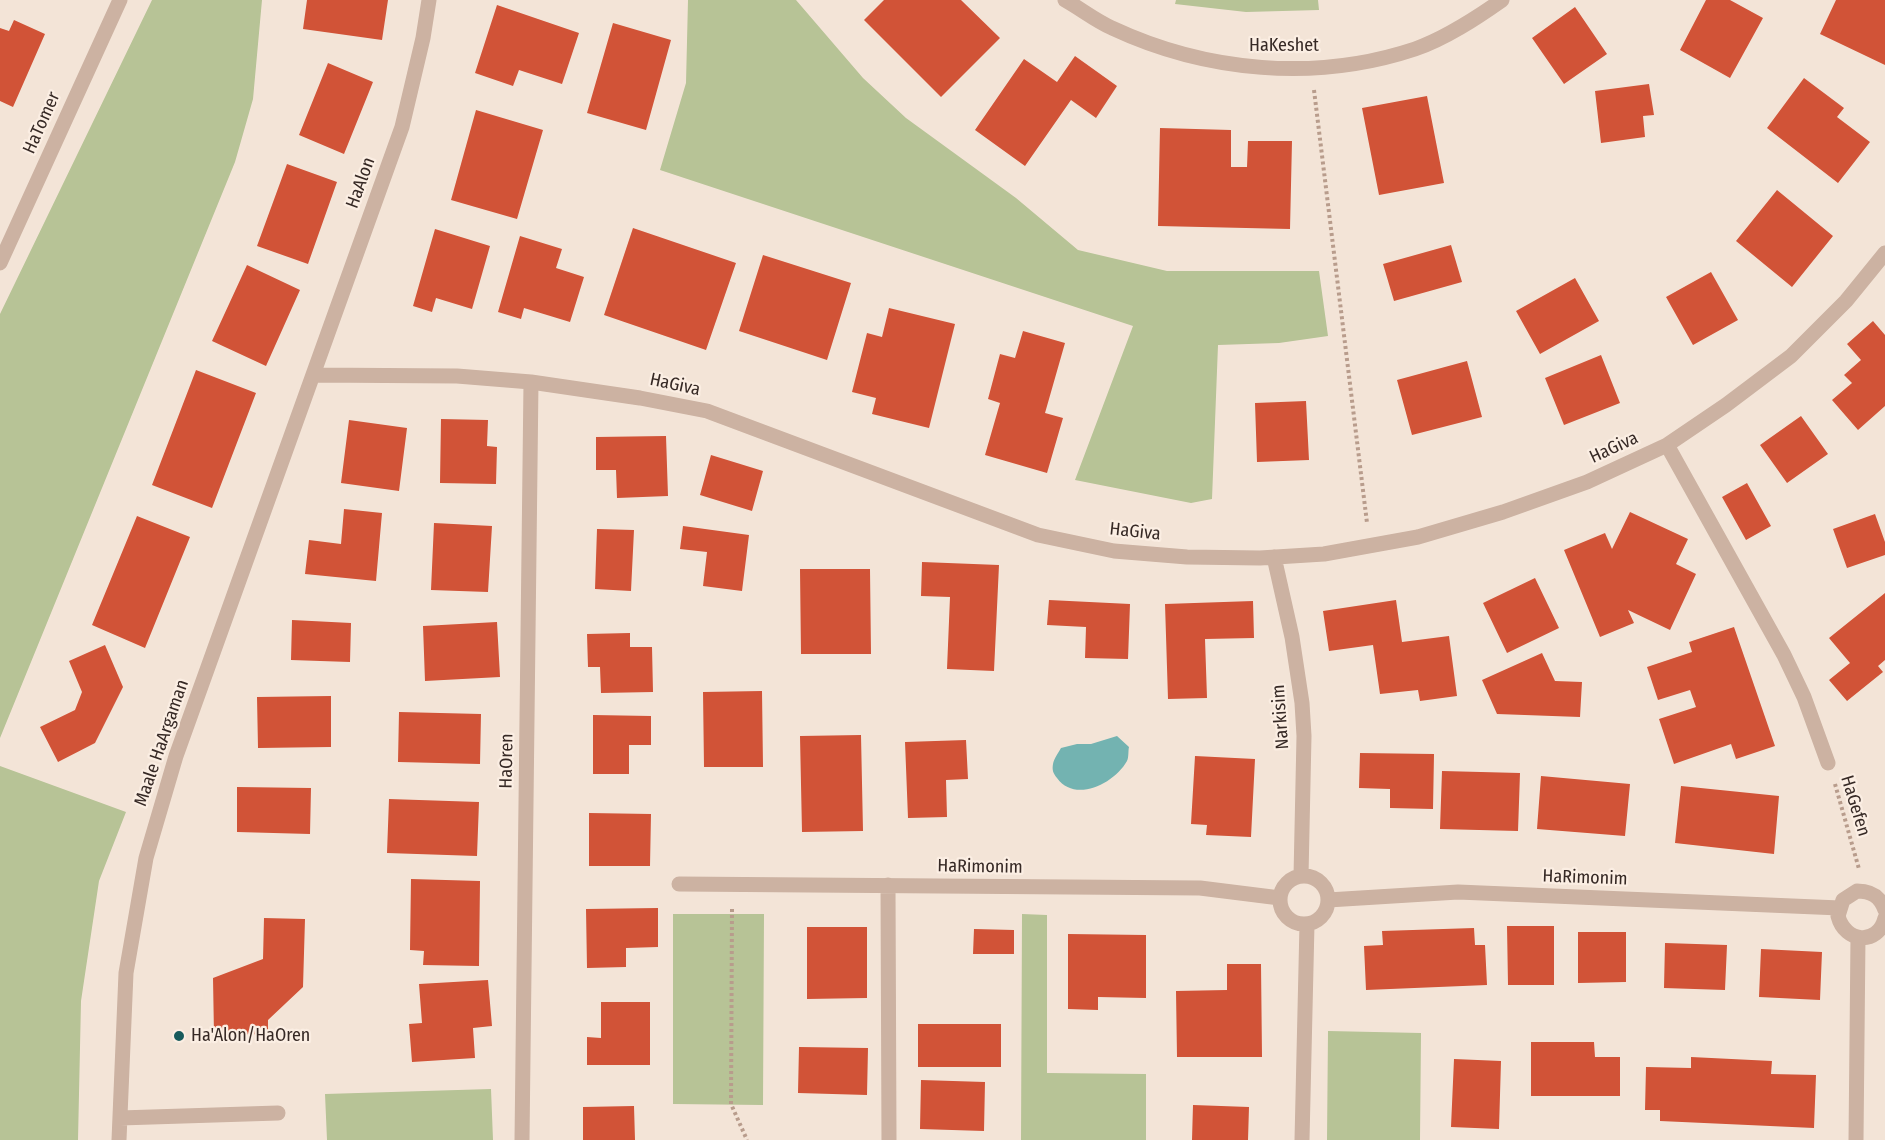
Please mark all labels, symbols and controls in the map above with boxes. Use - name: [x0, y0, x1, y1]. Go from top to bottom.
- street label: HaKeshet: [1249, 35, 1319, 57]
- street label: HaTomer: [19, 89, 65, 157]
- street label: HaAlon: [342, 154, 380, 212]
- street label: HaGiva: [648, 369, 702, 401]
- street label: HaGiva: [1586, 427, 1642, 469]
- street label: HaGiva: [1108, 519, 1162, 545]
- street label: Maale HaArgaman: [130, 677, 194, 809]
- street label: Narkisim: [1268, 684, 1294, 750]
- street label: HaOren: [496, 733, 518, 789]
- street label: HaGefen: [1836, 773, 1874, 839]
- street label: HaRimonim: [937, 855, 1023, 879]
- street label: HaRimonim: [1542, 866, 1628, 890]
- place label: Ha'Alon/HaOren: [191, 1025, 310, 1047]
- marker: Ha'Alon/HaOren: [172, 1029, 186, 1043]

